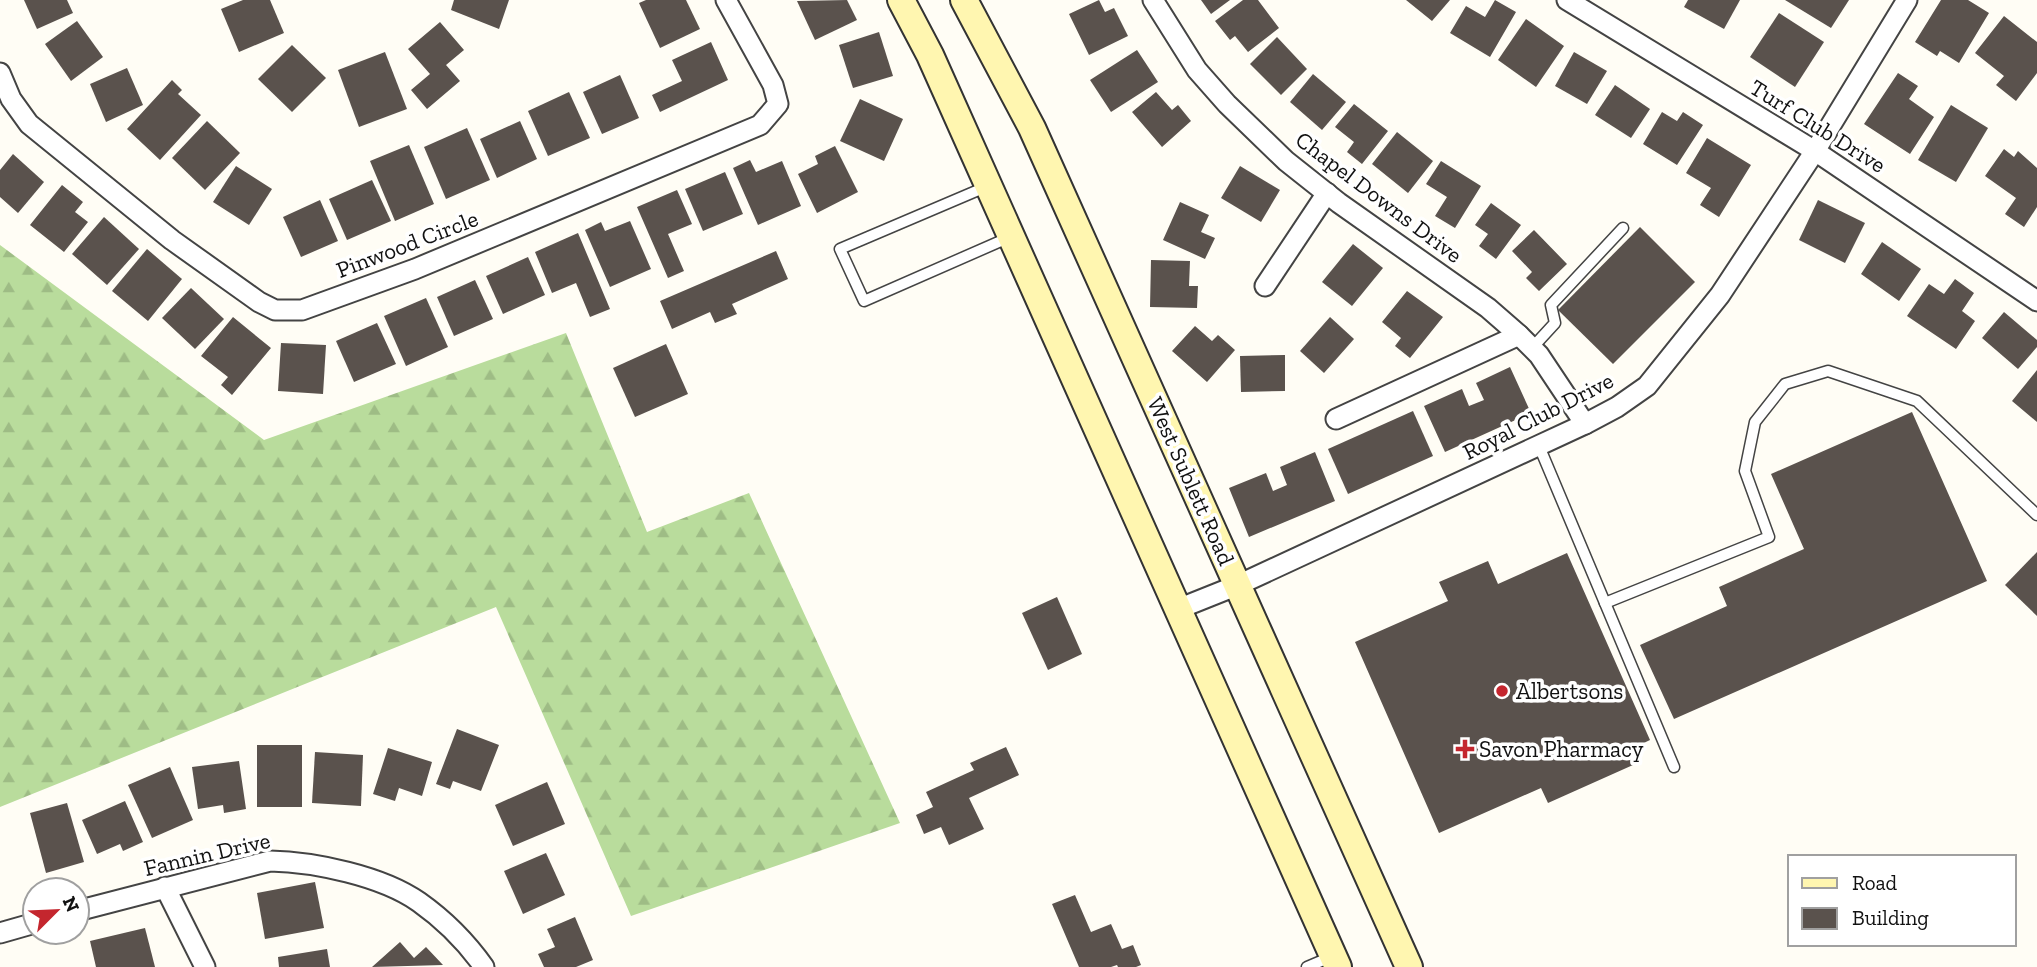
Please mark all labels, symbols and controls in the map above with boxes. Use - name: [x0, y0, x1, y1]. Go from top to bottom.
- street label: Turf Club Drive: [1745, 73, 1891, 179]
- street label: Chapel Downs Drive: [1290, 125, 1468, 269]
- street label: Pinwood Circle: [332, 204, 482, 284]
- street label: Royal Club Drive: [1458, 366, 1618, 466]
- street label: West Sublett Road: [1141, 393, 1241, 570]
- place label: Albertsons: [1516, 677, 1623, 705]
- marker: Albertsons: [1494, 683, 1510, 699]
- place label: Savon Pharmacy: [1479, 735, 1644, 763]
- marker: Savon Pharmacy: [1457, 741, 1473, 757]
- street label: Fannin Drive: [141, 826, 273, 882]
- legend: [1788, 855, 2016, 946]
- text: Road: [1852, 870, 1898, 895]
- north arrow: [21, 876, 91, 946]
- text: N: [58, 893, 85, 916]
- text: Building: [1852, 905, 1929, 930]

